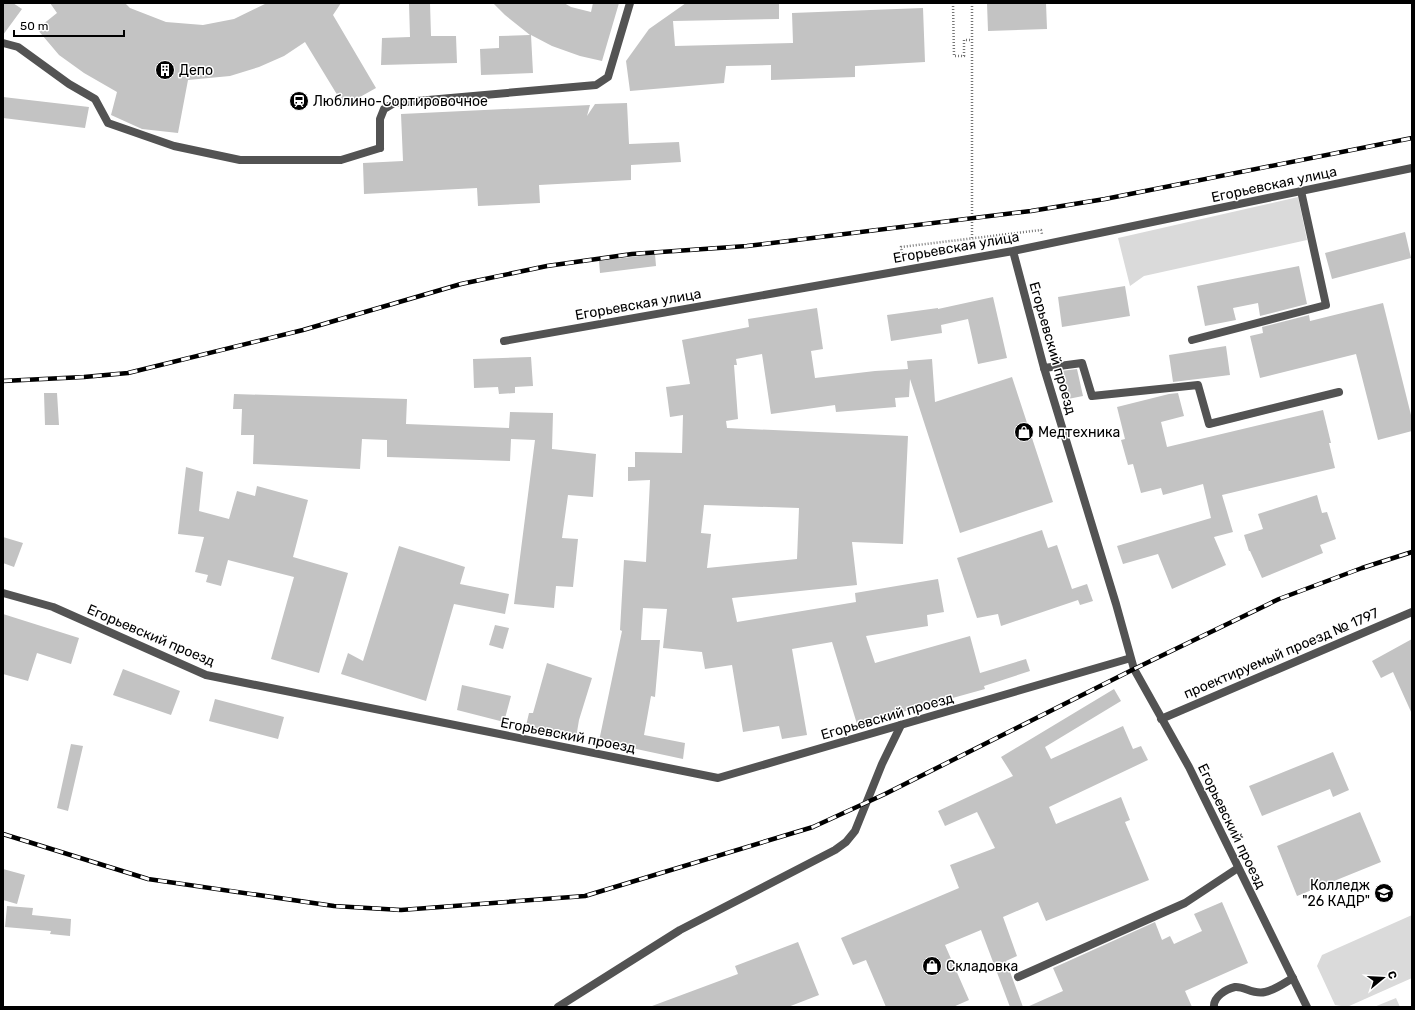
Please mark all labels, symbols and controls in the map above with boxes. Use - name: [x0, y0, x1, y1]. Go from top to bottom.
- scale bar: [14, 12, 124, 38]
- text: 50 m: [20, 19, 48, 33]
- building icon: Депо: [154, 59, 176, 81]
- place label: Депо: [179, 62, 213, 79]
- station icon: Люблино-Сортировочное: [288, 90, 310, 112]
- place label: Люблино-Сортировочное: [313, 93, 488, 110]
- street label: Егорьевская улица: [1210, 163, 1338, 206]
- street label: Егорьевская улица: [892, 228, 1020, 267]
- street label: Егорьевский проезд: [1025, 280, 1080, 416]
- street label: Егорьевская улица: [574, 285, 702, 324]
- shop icon: Медтехника: [1013, 421, 1035, 443]
- place label: Медтехника: [1038, 424, 1120, 441]
- street label: Егорьевский проезд: [84, 601, 217, 670]
- street label: проектируемый проезд № 1797: [1181, 605, 1381, 702]
- street label: Егорьевский проезд: [819, 689, 955, 744]
- street label: Егорьевский проезд: [499, 714, 637, 757]
- street label: Егорьевский проезд: [1194, 761, 1269, 892]
- place label: Колледж "26 КАДР": [1302, 877, 1370, 910]
- school or university icon: Колледж "26 КАДР": [1373, 882, 1395, 904]
- shop icon: Складовка: [921, 955, 943, 977]
- place label: Складовка: [946, 958, 1018, 975]
- north arrow: [1363, 958, 1403, 998]
- text: С: [1385, 969, 1399, 981]

